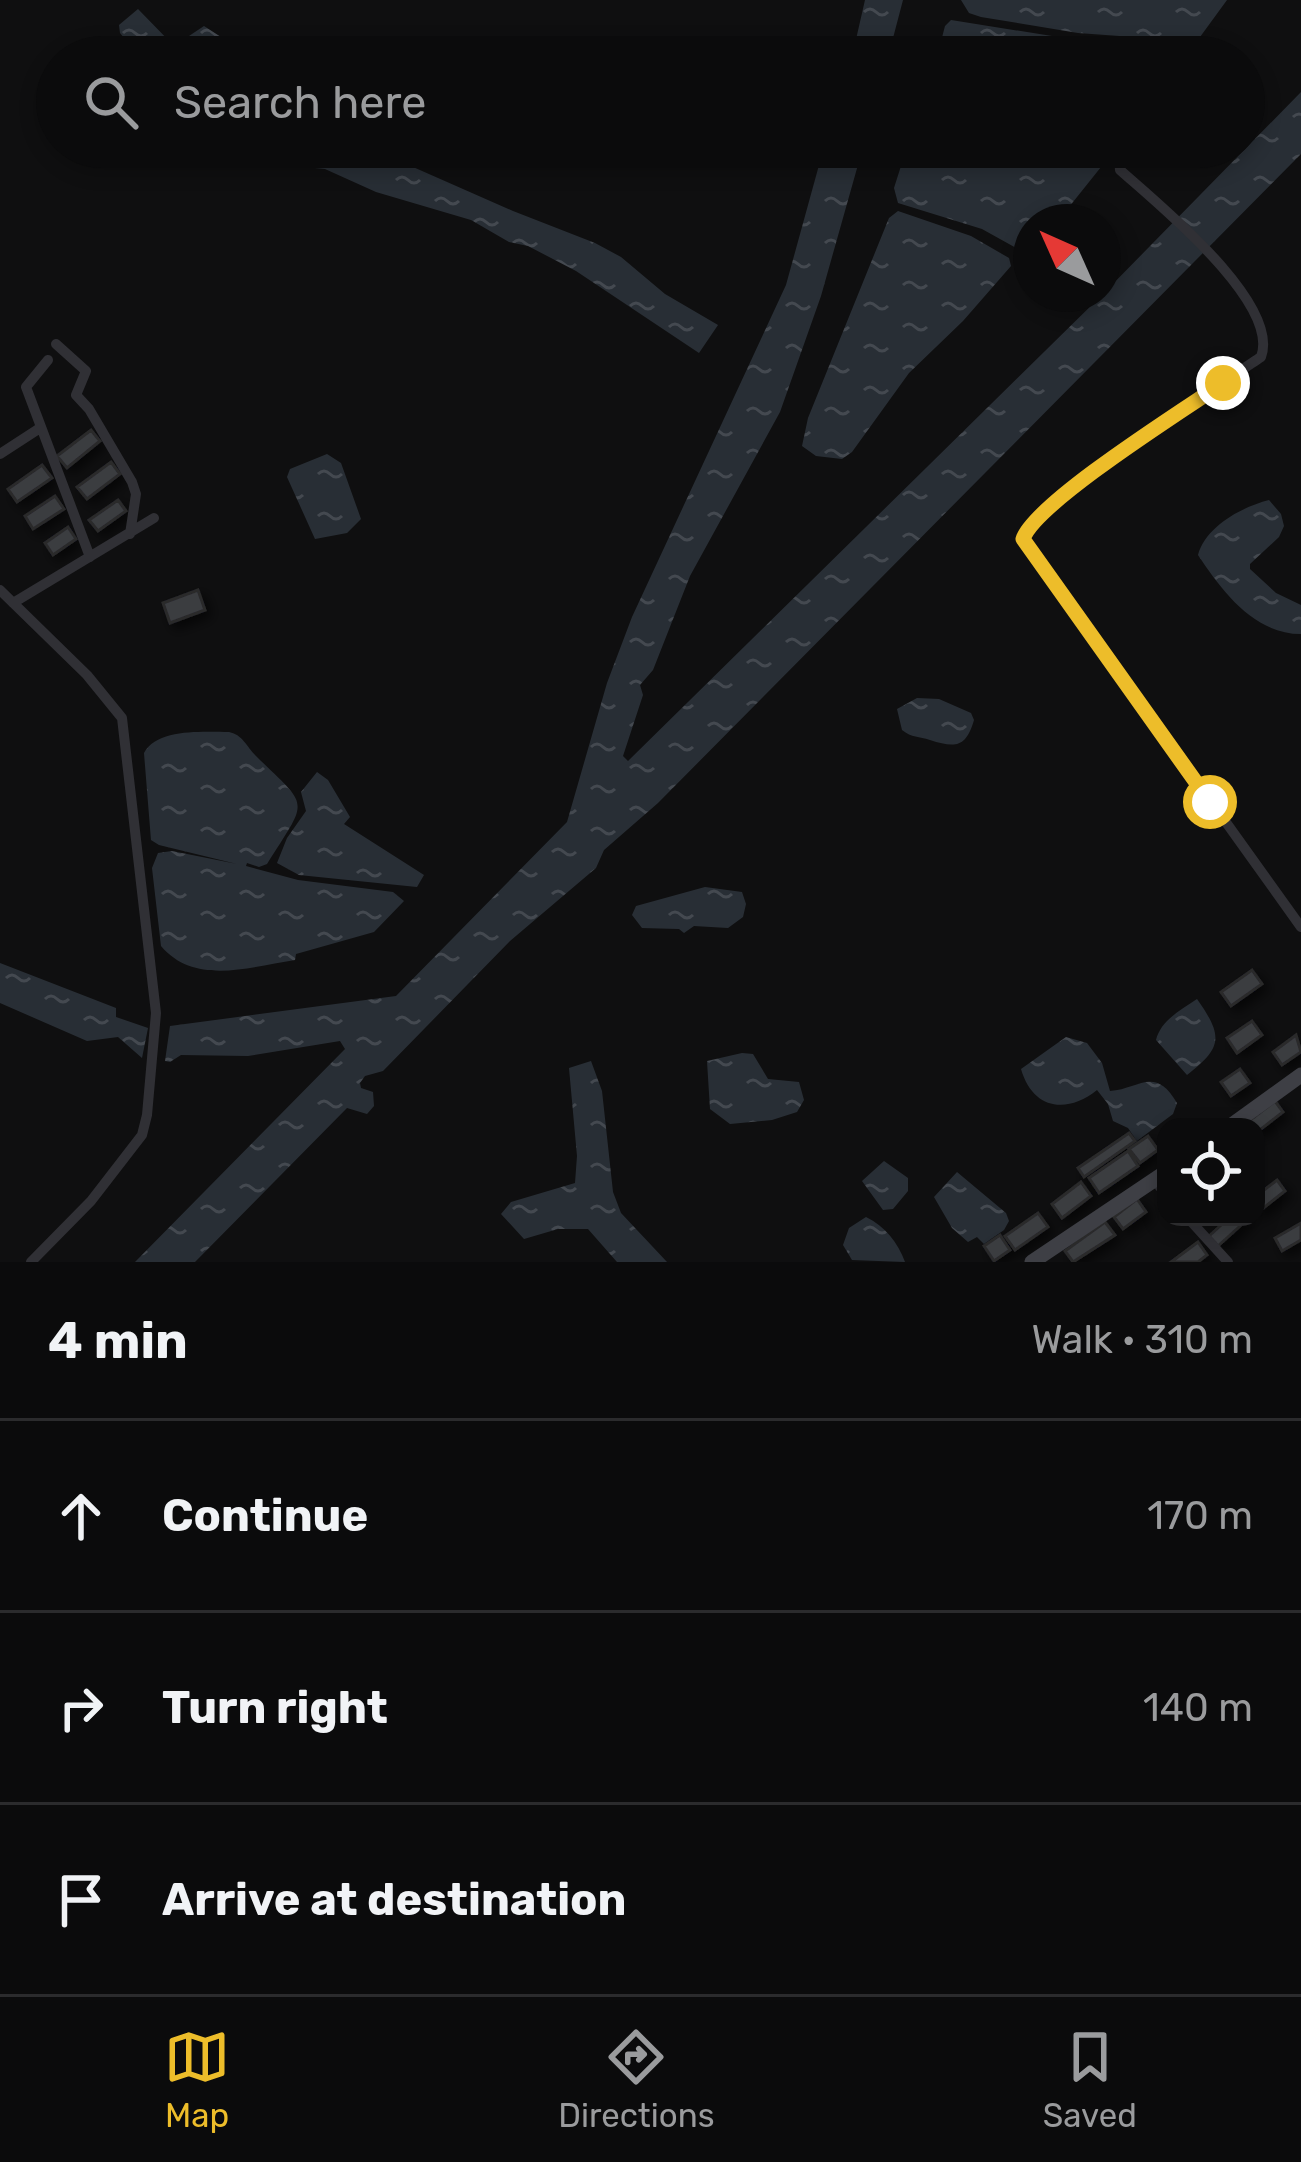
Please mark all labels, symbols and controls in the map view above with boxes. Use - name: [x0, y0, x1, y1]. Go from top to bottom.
- search box: [36, 36, 1265, 168]
- icon: search: [78, 69, 144, 135]
- text: Search here: [174, 76, 426, 129]
- north arrow: [1013, 204, 1121, 312]
- route end: [1196, 356, 1250, 410]
- route start: [1183, 775, 1237, 829]
- map controls: [1157, 1118, 1265, 1226]
- button: locate: [1157, 1118, 1265, 1226]
- text: 4 min: [48, 1310, 188, 1371]
- text: Walk · 310 m: [1031, 1317, 1253, 1363]
- icon: ahead: [48, 1483, 114, 1549]
- text: Continue: [162, 1489, 368, 1542]
- text: 170 m: [1147, 1493, 1253, 1539]
- icon: right: [48, 1675, 114, 1741]
- text: Turn right: [162, 1681, 388, 1734]
- text: 140 m: [1143, 1685, 1253, 1731]
- icon: arrive: [48, 1867, 114, 1933]
- text: Arrive at destination: [162, 1873, 627, 1926]
- tab: Map: [164, 2024, 230, 2135]
- tab: Directions: [558, 2024, 715, 2135]
- tab: Saved: [1043, 2024, 1137, 2135]

